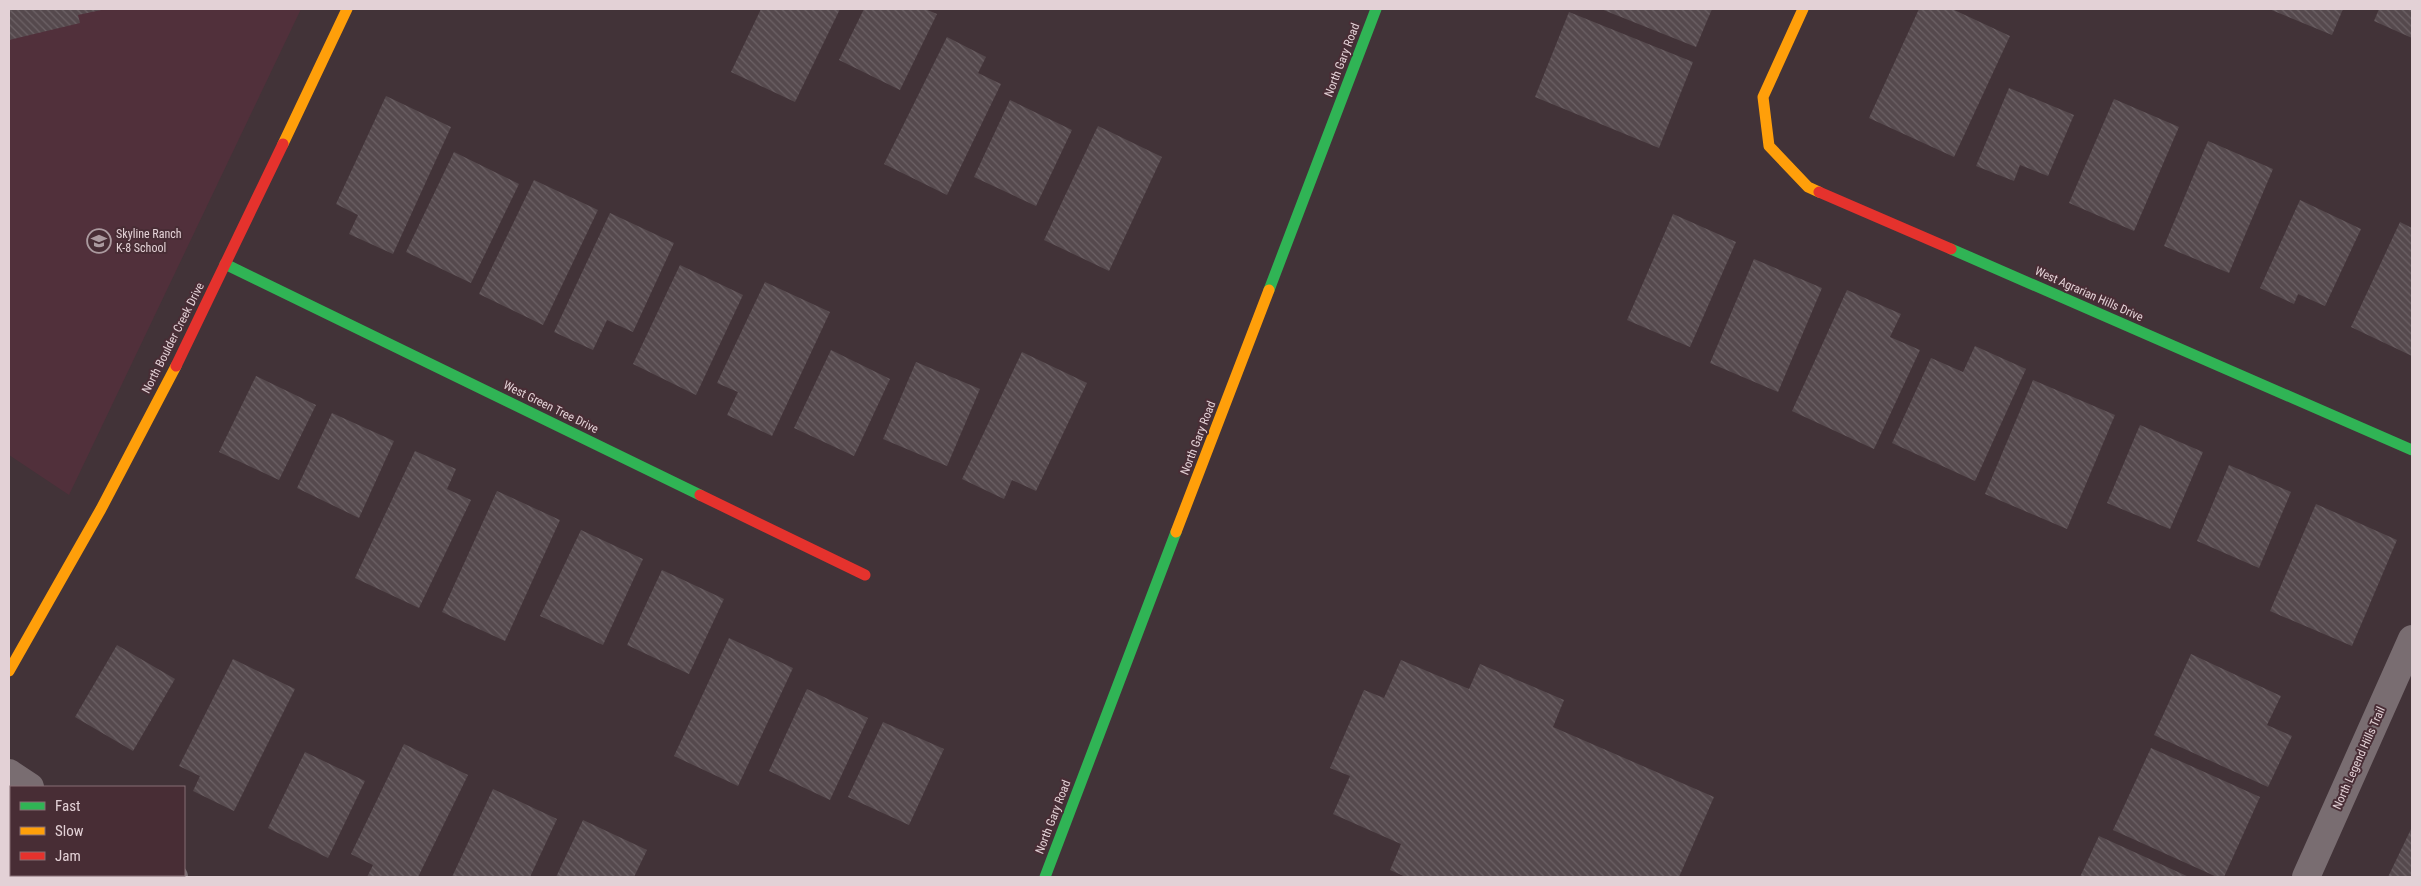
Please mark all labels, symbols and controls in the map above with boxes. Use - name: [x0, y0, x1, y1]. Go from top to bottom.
- street label: North Gary Road: [1321, 21, 1363, 99]
- place label: Skyline Ranch K-8 School: [116, 227, 182, 255]
- school or university icon: Skyline Ranch K-8 School: [86, 228, 112, 254]
- street label: West Agrarian Hills Drive: [2033, 264, 2146, 324]
- street label: North Boulder Creek Drive: [139, 280, 207, 396]
- street label: West Green Tree Drive: [501, 378, 601, 436]
- street label: North Gary Road: [1177, 399, 1219, 477]
- street label: North Legend Hills Trail: [2330, 704, 2388, 812]
- street label: North Gary Road: [1032, 778, 1074, 856]
- legend: [10, 786, 185, 876]
- text: Fast: [55, 797, 80, 815]
- text: Slow: [55, 822, 84, 840]
- text: Jam: [55, 847, 81, 865]

